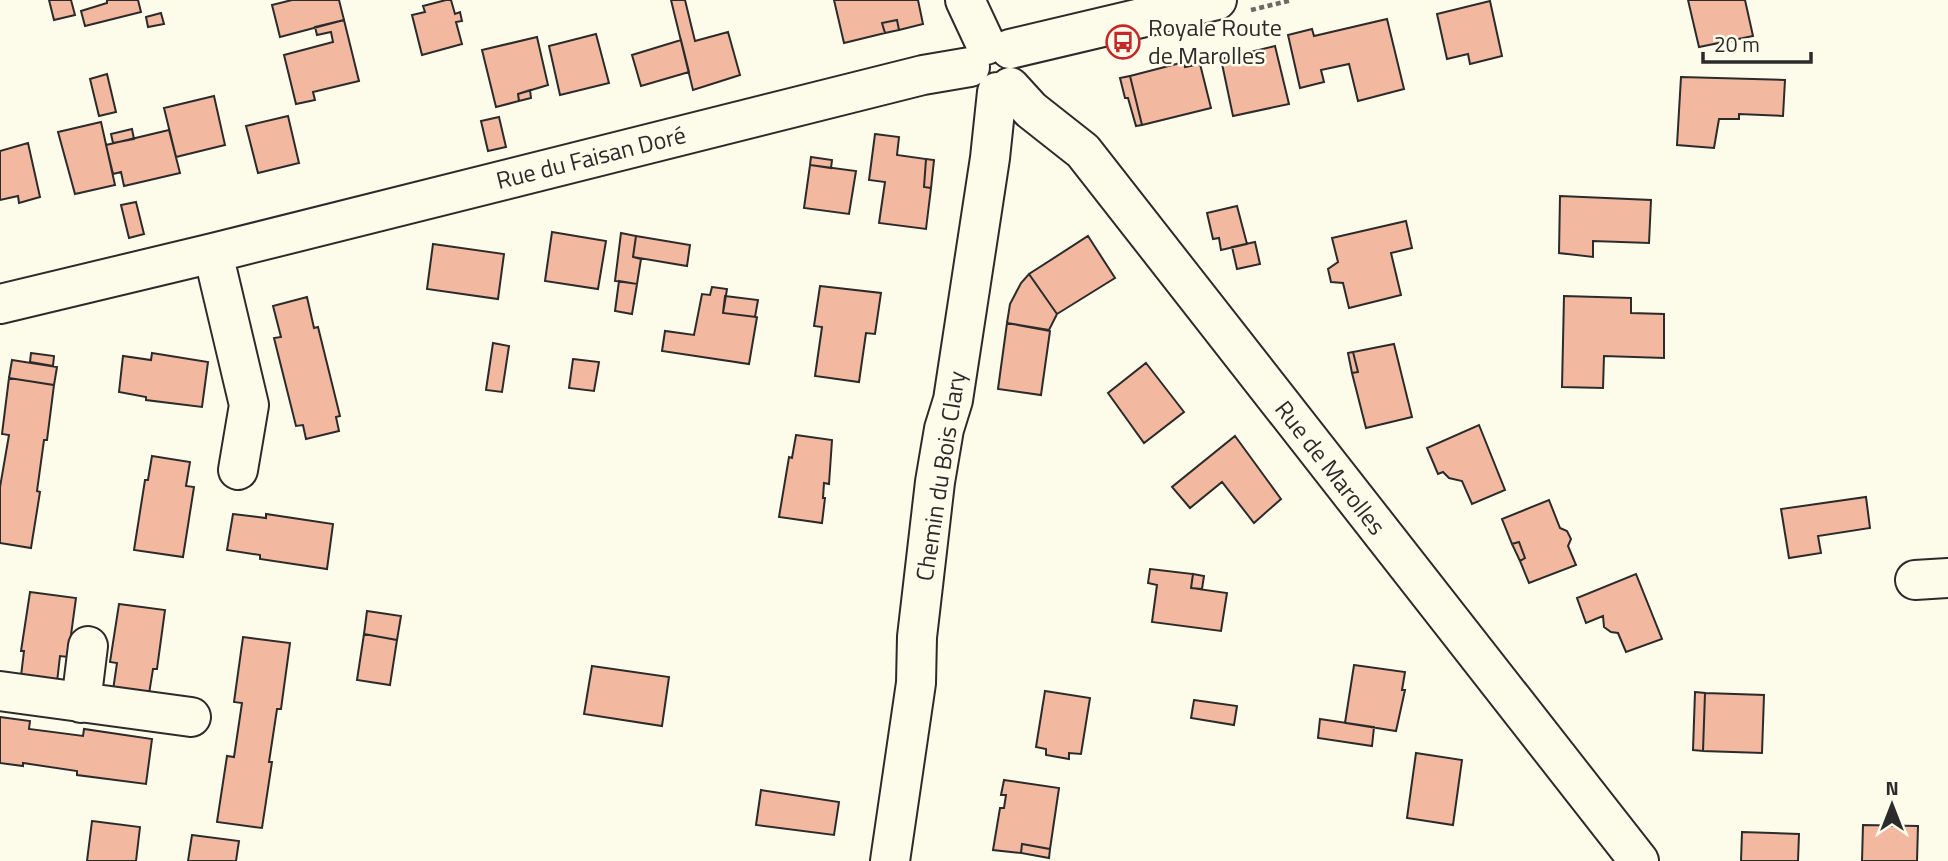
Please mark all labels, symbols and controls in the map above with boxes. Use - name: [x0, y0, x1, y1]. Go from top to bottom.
- place label: Royale Route de Marolles: [1148, 9, 1282, 73]
- scale bar: [1703, 21, 1812, 65]
- bus stop icon: Royale Route de Marolles: [1104, 23, 1142, 61]
- text: 20 m: [1714, 28, 1760, 60]
- street label: Rue du Faisan Doré: [492, 116, 689, 198]
- street label: Chemin du Bois Clary: [906, 368, 974, 583]
- street label: Rue de Marolles: [1267, 392, 1395, 542]
- north arrow: [1857, 770, 1927, 840]
- text: N: [1885, 773, 1899, 802]

